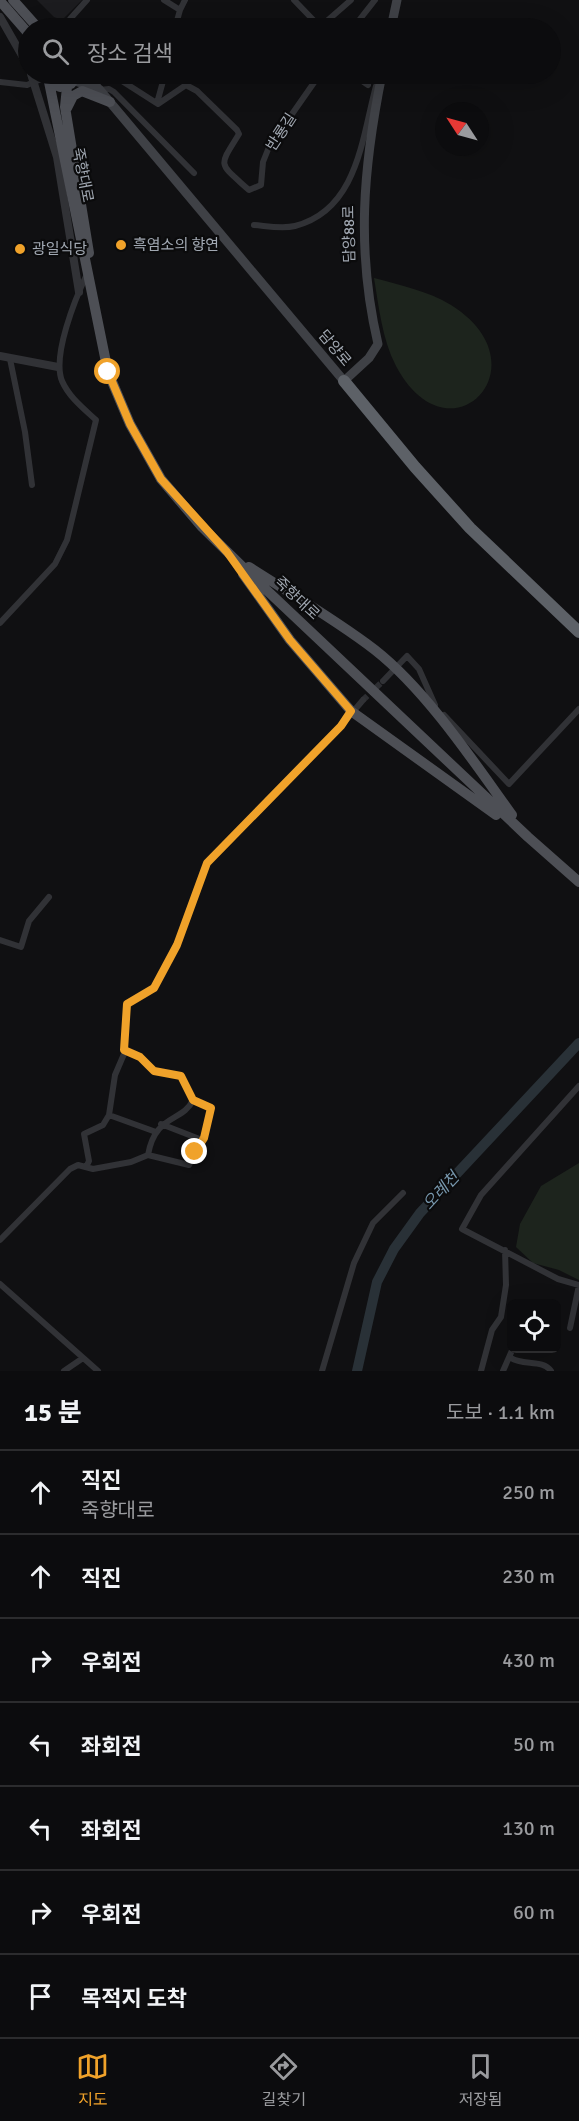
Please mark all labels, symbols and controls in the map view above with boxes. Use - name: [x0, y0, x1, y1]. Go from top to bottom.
- search box: [18, 18, 561, 84]
- icon: search: [39, 35, 72, 68]
- text: 장소 검색: [87, 40, 173, 67]
- north arrow: [435, 102, 489, 156]
- street label: 반룡길: [262, 110, 300, 154]
- street label: 죽향대로: [69, 146, 97, 204]
- street label: 담양88로: [339, 205, 359, 263]
- place label: 흑염소의 향연: [133, 236, 219, 254]
- marker: 흑염소의 향연: [114, 238, 128, 252]
- place label: 광일식당: [32, 240, 87, 258]
- marker: 광일식당: [13, 242, 27, 256]
- street label: 담양로: [315, 326, 355, 370]
- route start: [94, 358, 120, 384]
- street label: 죽향대로: [271, 573, 323, 623]
- route end: [181, 1138, 207, 1164]
- water label: 오례천: [419, 1166, 465, 1214]
- map controls: [507, 1299, 561, 1353]
- button: locate: [507, 1299, 561, 1353]
- text: 15 분: [24, 1397, 82, 1429]
- text: 도보 · 1.1 km: [446, 1400, 555, 1425]
- text: 직진: [81, 1467, 121, 1494]
- icon: ahead: [24, 1476, 57, 1509]
- text: 250 m: [502, 1480, 555, 1505]
- text: 죽향대로: [81, 1498, 155, 1523]
- icon: ahead: [24, 1560, 57, 1593]
- text: 230 m: [502, 1564, 555, 1589]
- text: 직진: [81, 1565, 121, 1592]
- icon: right: [24, 1644, 57, 1677]
- text: 430 m: [502, 1648, 555, 1673]
- text: 우회전: [81, 1649, 142, 1676]
- icon: left: [24, 1728, 57, 1761]
- text: 50 m: [513, 1732, 555, 1757]
- text: 좌회전: [81, 1733, 142, 1760]
- icon: left: [24, 1812, 57, 1845]
- text: 130 m: [502, 1816, 555, 1841]
- text: 좌회전: [81, 1817, 142, 1844]
- icon: right: [24, 1896, 57, 1929]
- text: 60 m: [513, 1900, 555, 1925]
- text: 우회전: [81, 1901, 142, 1928]
- icon: arrive: [24, 1980, 57, 2013]
- text: 목적지 도착: [81, 1985, 187, 2012]
- tab: 지도: [76, 2050, 109, 2110]
- tab: 길찾기: [262, 2050, 306, 2110]
- tab: 저장됨: [459, 2050, 503, 2110]

